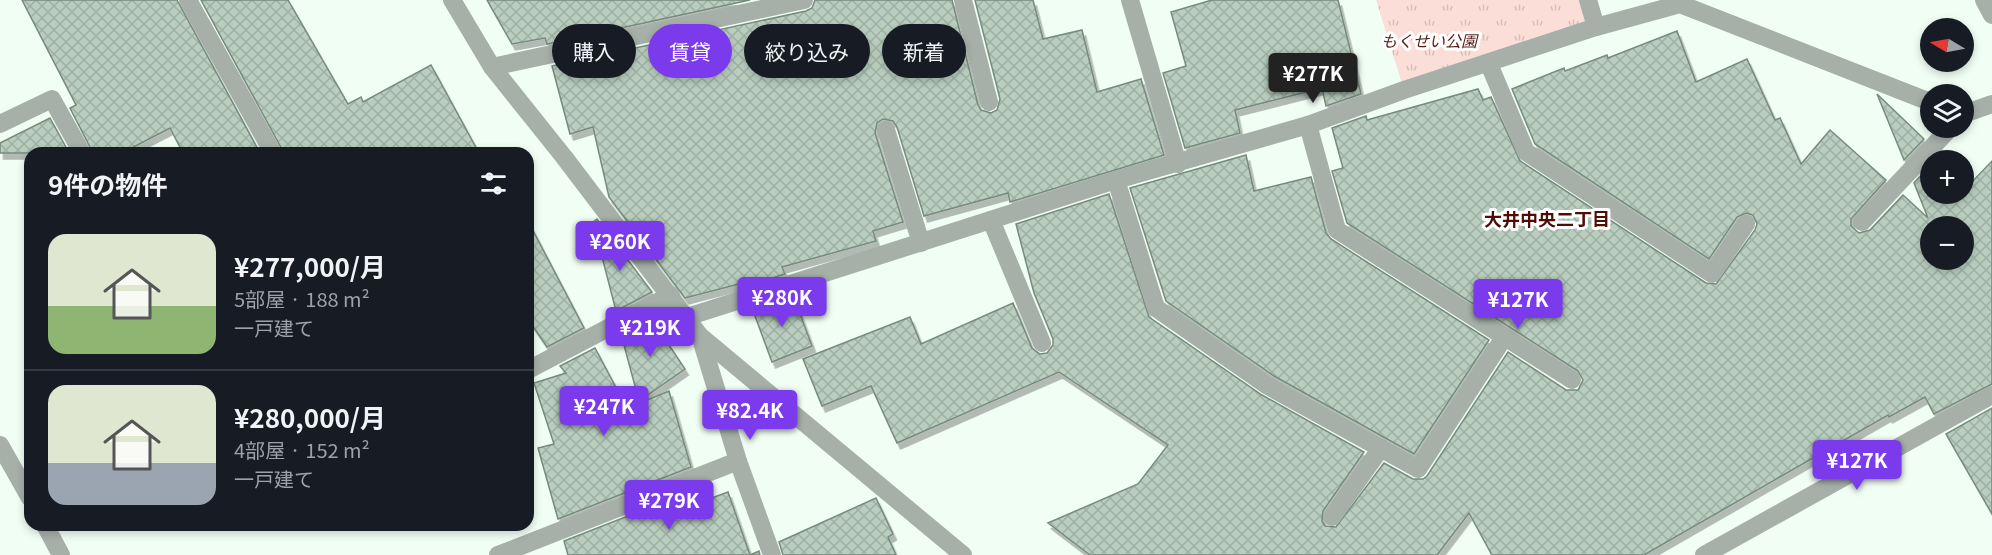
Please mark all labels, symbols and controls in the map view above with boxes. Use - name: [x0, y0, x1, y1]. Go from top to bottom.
- north arrow: [1920, 18, 1974, 72]
- map controls: [1920, 18, 1974, 270]
- chip: 購入: [552, 24, 636, 78]
- chip: 賃貸: [648, 24, 732, 78]
- chip: 絞り込み: [744, 24, 870, 78]
- chip: 新着: [882, 24, 966, 78]
- park label: もくせい公園: [1381, 28, 1479, 52]
- pin: ¥277K: [1271, 53, 1355, 104]
- text: ¥277K: [1283, 58, 1343, 87]
- button: layers: [1920, 84, 1974, 138]
- button: +: [1920, 150, 1974, 204]
- text: 9件の物件: [48, 165, 167, 202]
- icon: filters: [477, 167, 510, 200]
- district label: 大井中央二丁目: [1484, 205, 1610, 231]
- button: −: [1920, 216, 1974, 270]
- pin: ¥260K: [578, 221, 662, 272]
- text: ¥260K: [590, 226, 650, 255]
- text: ¥277,000/月: [234, 247, 386, 284]
- icon: home: [96, 258, 168, 330]
- pin: ¥280K: [740, 277, 824, 328]
- pin: ¥127K: [1476, 279, 1560, 330]
- text: ¥280K: [752, 282, 812, 311]
- text: 5部屋 · 188 m²: [234, 284, 370, 313]
- text: ¥127K: [1488, 284, 1548, 313]
- pin: ¥219K: [608, 307, 692, 358]
- text: ¥219K: [620, 312, 680, 341]
- text: 一戸建て: [234, 313, 314, 342]
- pin: ¥247K: [562, 386, 646, 437]
- pin: ¥82.4K: [701, 390, 799, 441]
- text: ¥247K: [574, 391, 634, 420]
- text: ¥82.4K: [716, 395, 784, 424]
- text: ¥280,000/月: [234, 398, 386, 435]
- icon: home: [96, 409, 168, 481]
- text: 4部屋 · 152 m²: [234, 435, 370, 464]
- pin: ¥127K: [1815, 440, 1899, 491]
- text: ¥127K: [1827, 445, 1887, 474]
- text: 一戸建て: [234, 464, 314, 493]
- pin: ¥279K: [627, 480, 711, 531]
- text: ¥279K: [639, 485, 699, 514]

